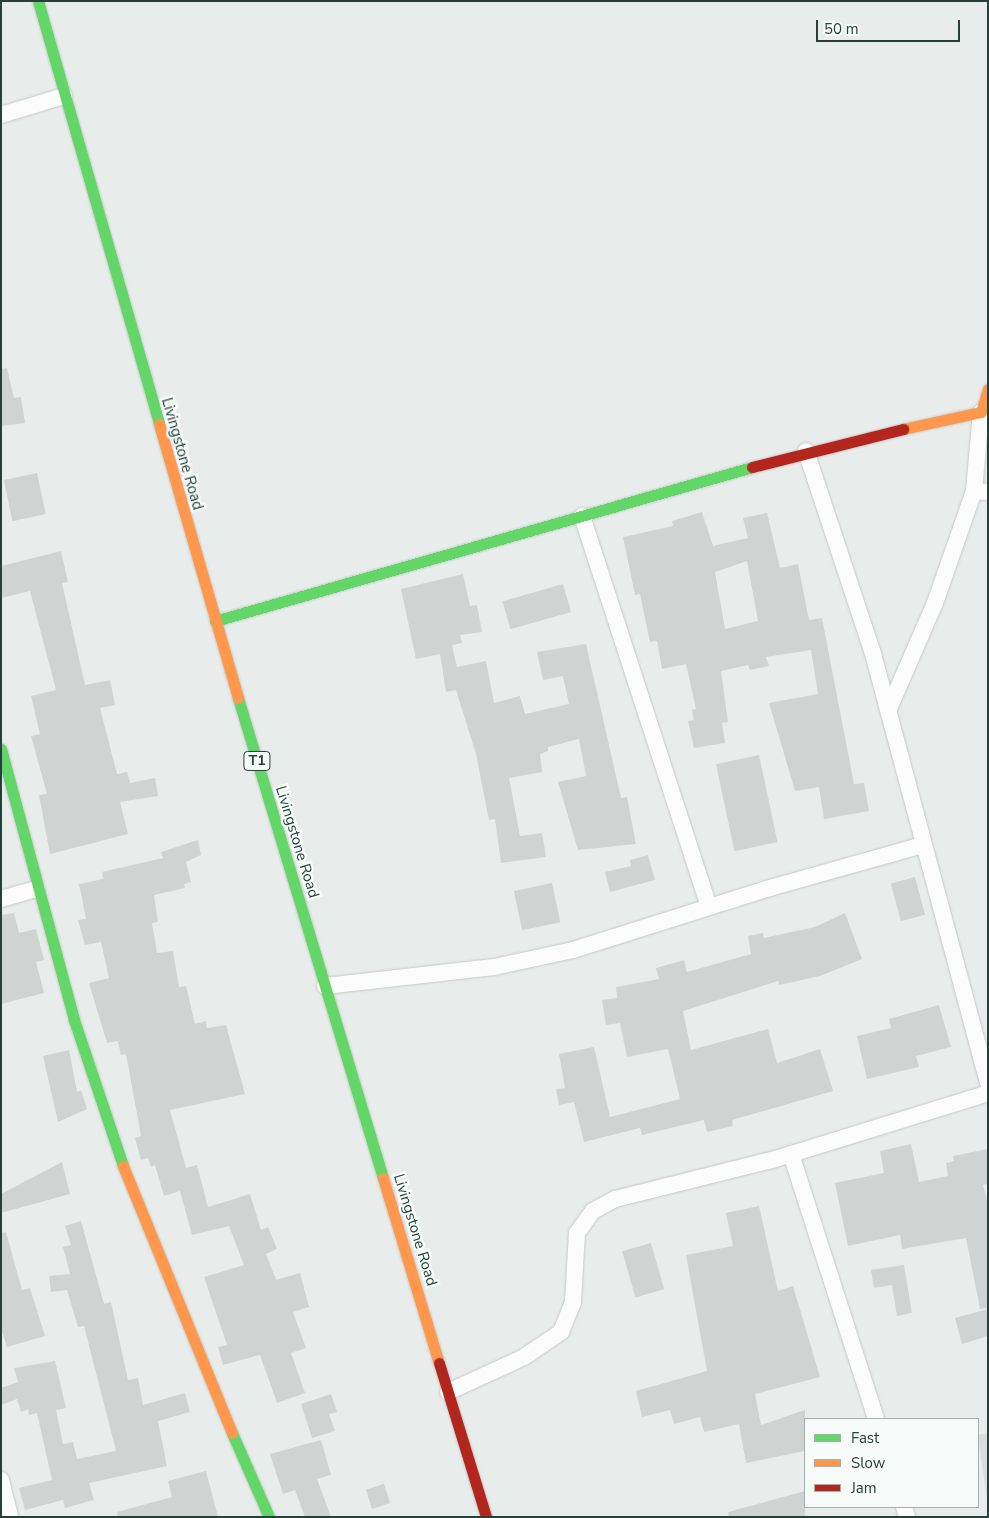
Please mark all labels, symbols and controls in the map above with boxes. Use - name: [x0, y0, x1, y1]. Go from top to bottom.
- scale bar: [819, 10, 963, 42]
- text: 50 m: [824, 19, 859, 39]
- street label: Livingstone Road: [157, 396, 207, 512]
- road number: T1: [243, 749, 271, 772]
- street label: Livingstone Road: [271, 784, 323, 900]
- street label: Livingstone Road: [389, 1172, 441, 1288]
- legend: [804, 1418, 979, 1508]
- text: Fast: [851, 1428, 879, 1448]
- text: Slow: [851, 1453, 885, 1473]
- text: Jam: [851, 1478, 877, 1498]

